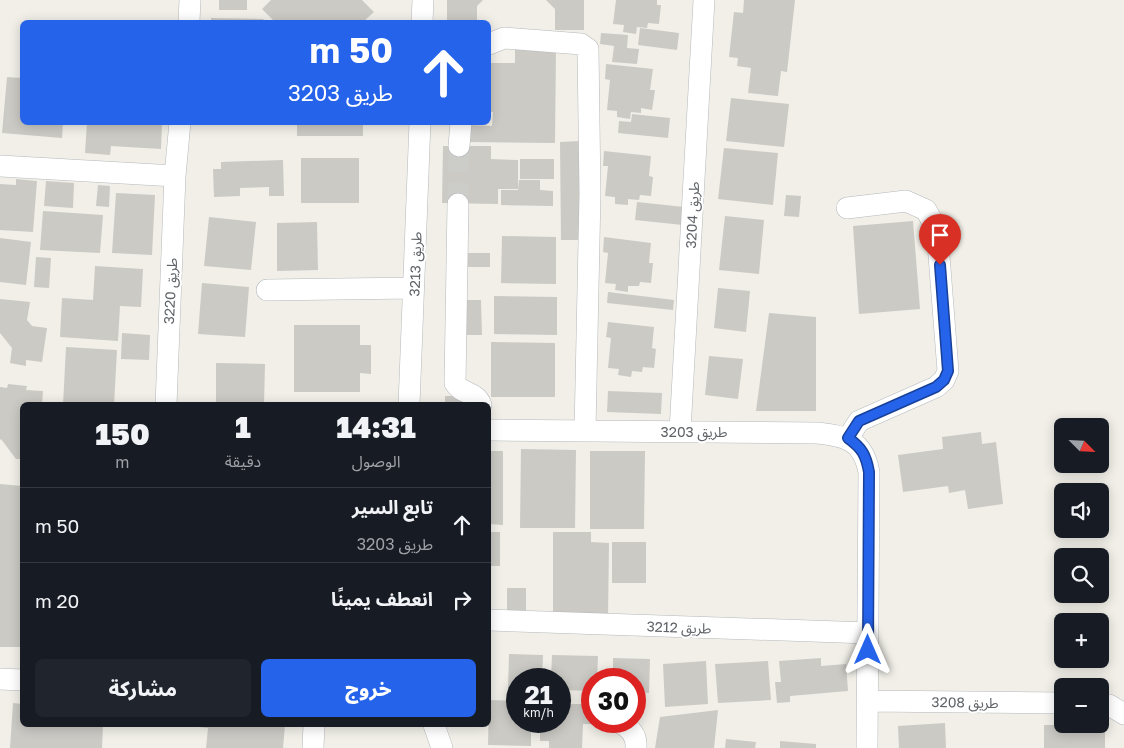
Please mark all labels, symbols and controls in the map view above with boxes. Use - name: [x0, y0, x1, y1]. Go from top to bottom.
- text: 50 m: [309, 29, 393, 71]
- icon: ahead: [411, 40, 476, 105]
- text: طريق 3203: [288, 79, 393, 106]
- street label: طريق 3204: [682, 181, 704, 249]
- pin: [919, 214, 961, 265]
- icon: arrive: [926, 221, 954, 249]
- street label: طريق 3213: [405, 231, 427, 297]
- street label: طريق 3220: [160, 257, 182, 325]
- text: 1: [235, 409, 251, 445]
- text: 14:31: [336, 409, 416, 445]
- text: 150: [95, 416, 150, 452]
- north arrow: [1054, 418, 1109, 472]
- map controls: [1054, 418, 1109, 733]
- street label: طريق 3203: [661, 423, 727, 442]
- text: دقيقة: [225, 451, 261, 471]
- text: الوصول: [352, 451, 400, 471]
- text: m: [115, 452, 130, 472]
- button: sound: [1054, 483, 1109, 538]
- text: تابع السير: [352, 495, 433, 518]
- icon: ahead: [448, 511, 476, 539]
- text: 50 m: [35, 514, 79, 537]
- text: طريق 3203: [357, 534, 433, 554]
- button: search: [1054, 548, 1109, 603]
- icon: right: [448, 586, 476, 614]
- text: انعطف يمينًا: [331, 587, 433, 610]
- text: 20 m: [35, 589, 79, 612]
- button: +: [1054, 613, 1109, 668]
- street label: طريق 3212: [646, 617, 712, 639]
- position arrow: [841, 623, 893, 675]
- button: مشاركة: [35, 659, 251, 717]
- button: خروج: [261, 659, 476, 717]
- speed limit sign: 30: [581, 668, 646, 733]
- button: −: [1054, 678, 1109, 733]
- text: 21: [524, 679, 553, 710]
- street label: طريق 3208: [931, 693, 999, 713]
- text: km/h: [523, 705, 554, 720]

